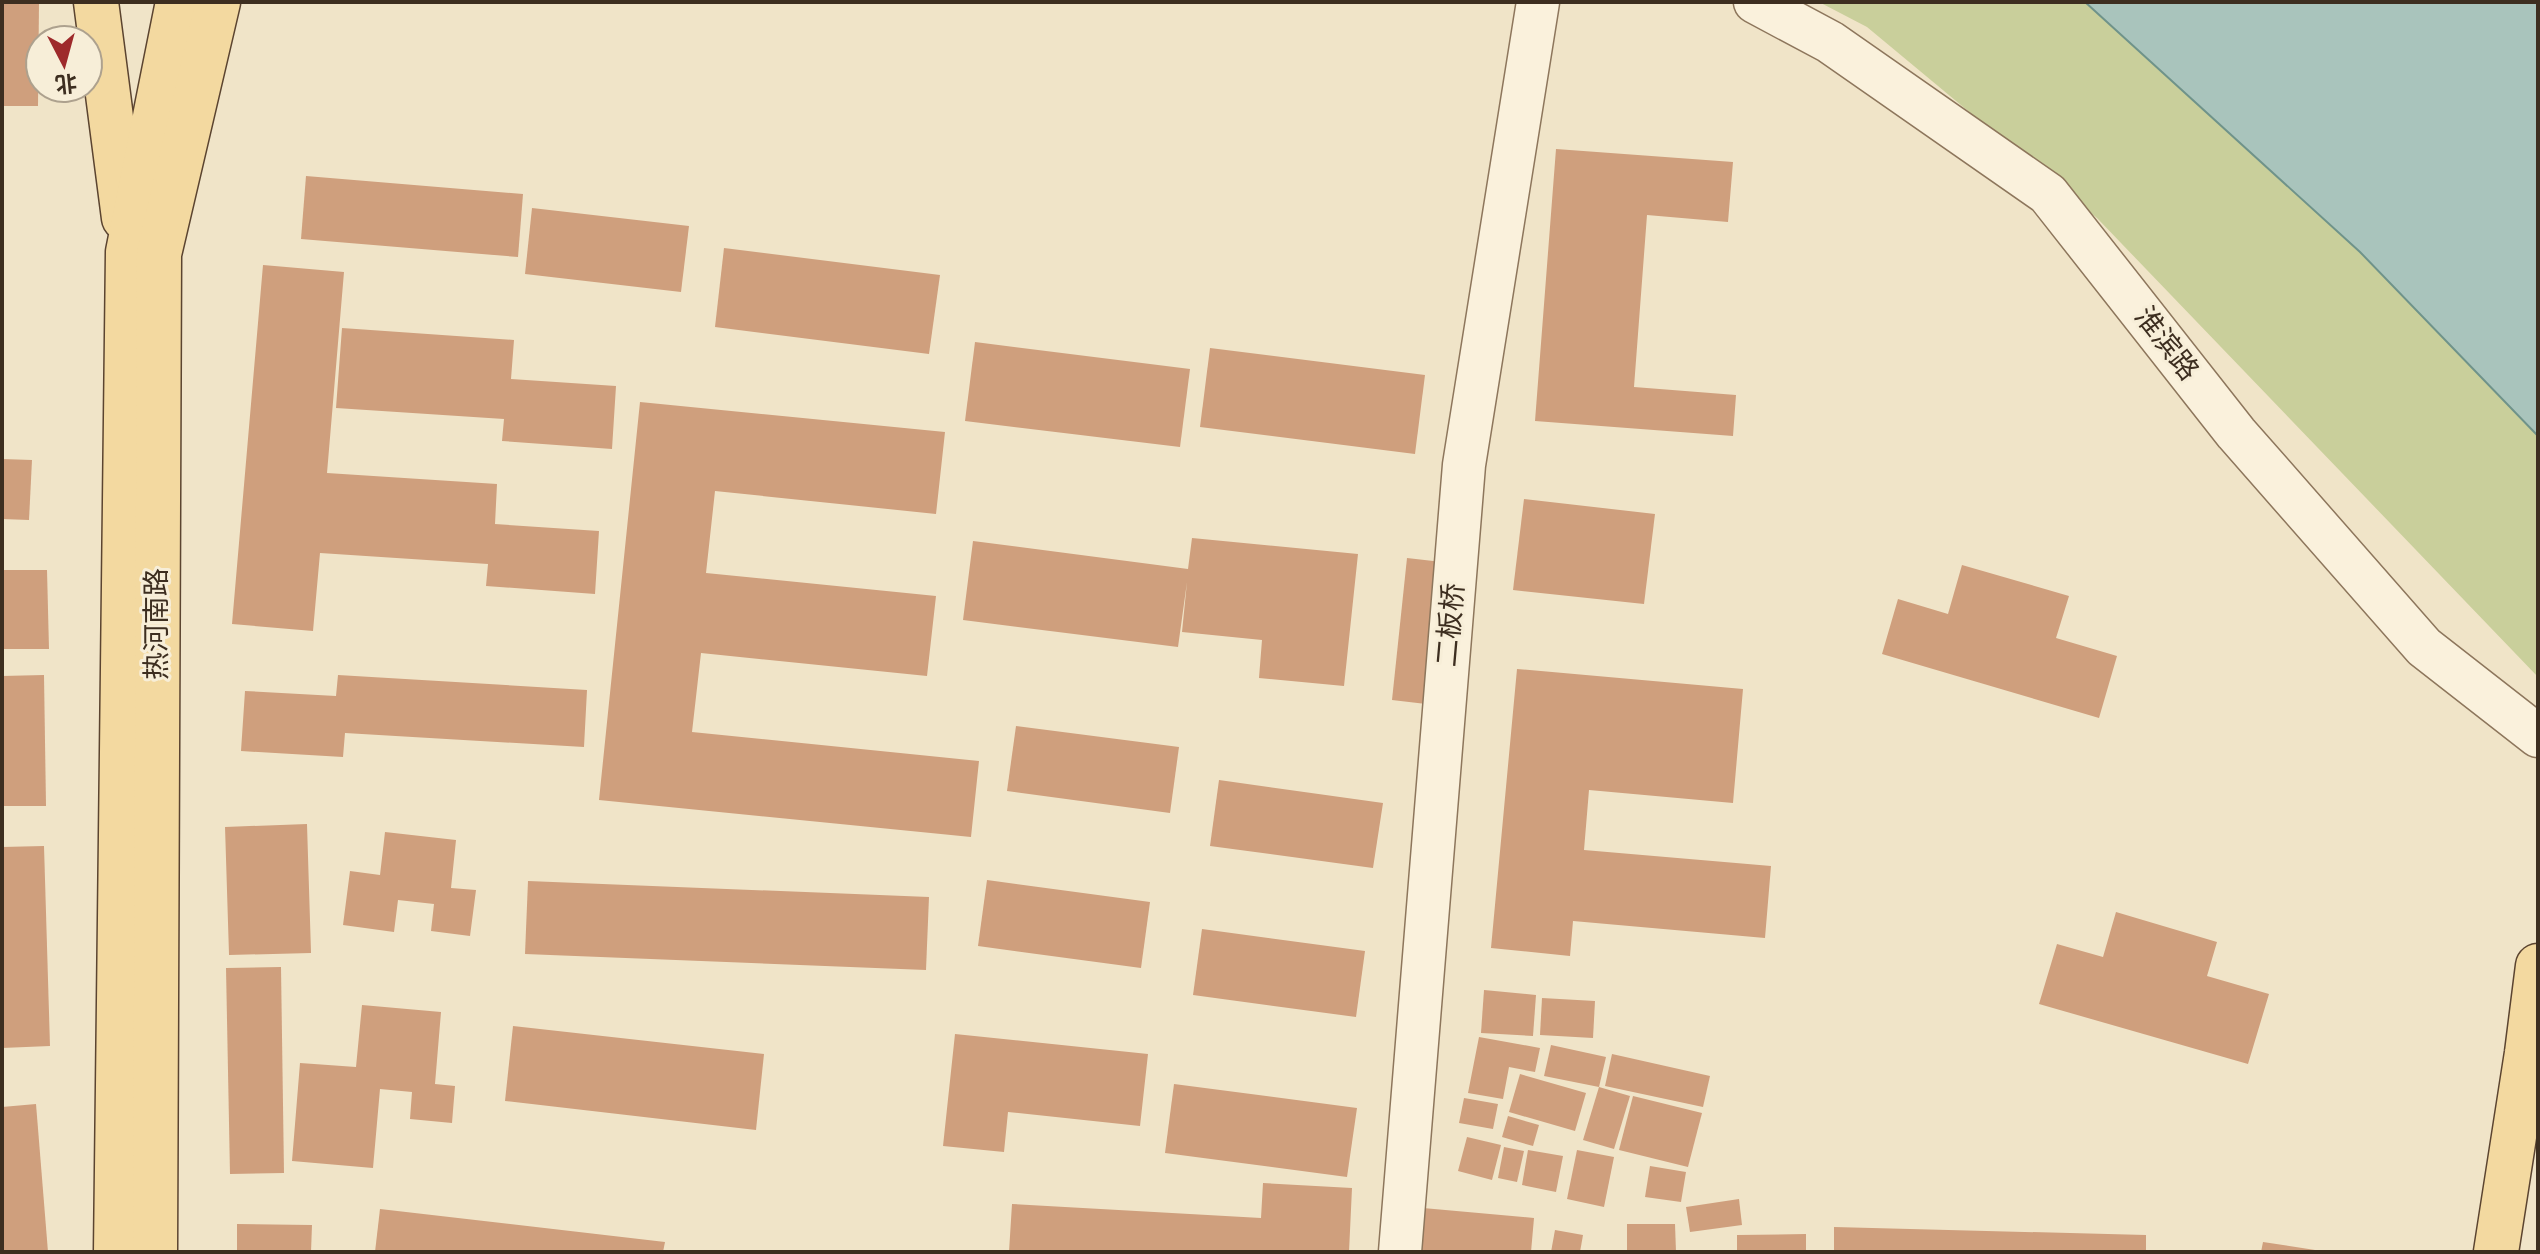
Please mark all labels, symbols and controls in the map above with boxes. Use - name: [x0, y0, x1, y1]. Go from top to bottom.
- north arrow: [24, 24, 104, 104]
- text: 北: [53, 65, 79, 100]
- street label: 淮滨路: [2123, 298, 2209, 390]
- street label: 热河南路: [136, 568, 179, 680]
- street label: 二板桥: [1426, 581, 1476, 669]

